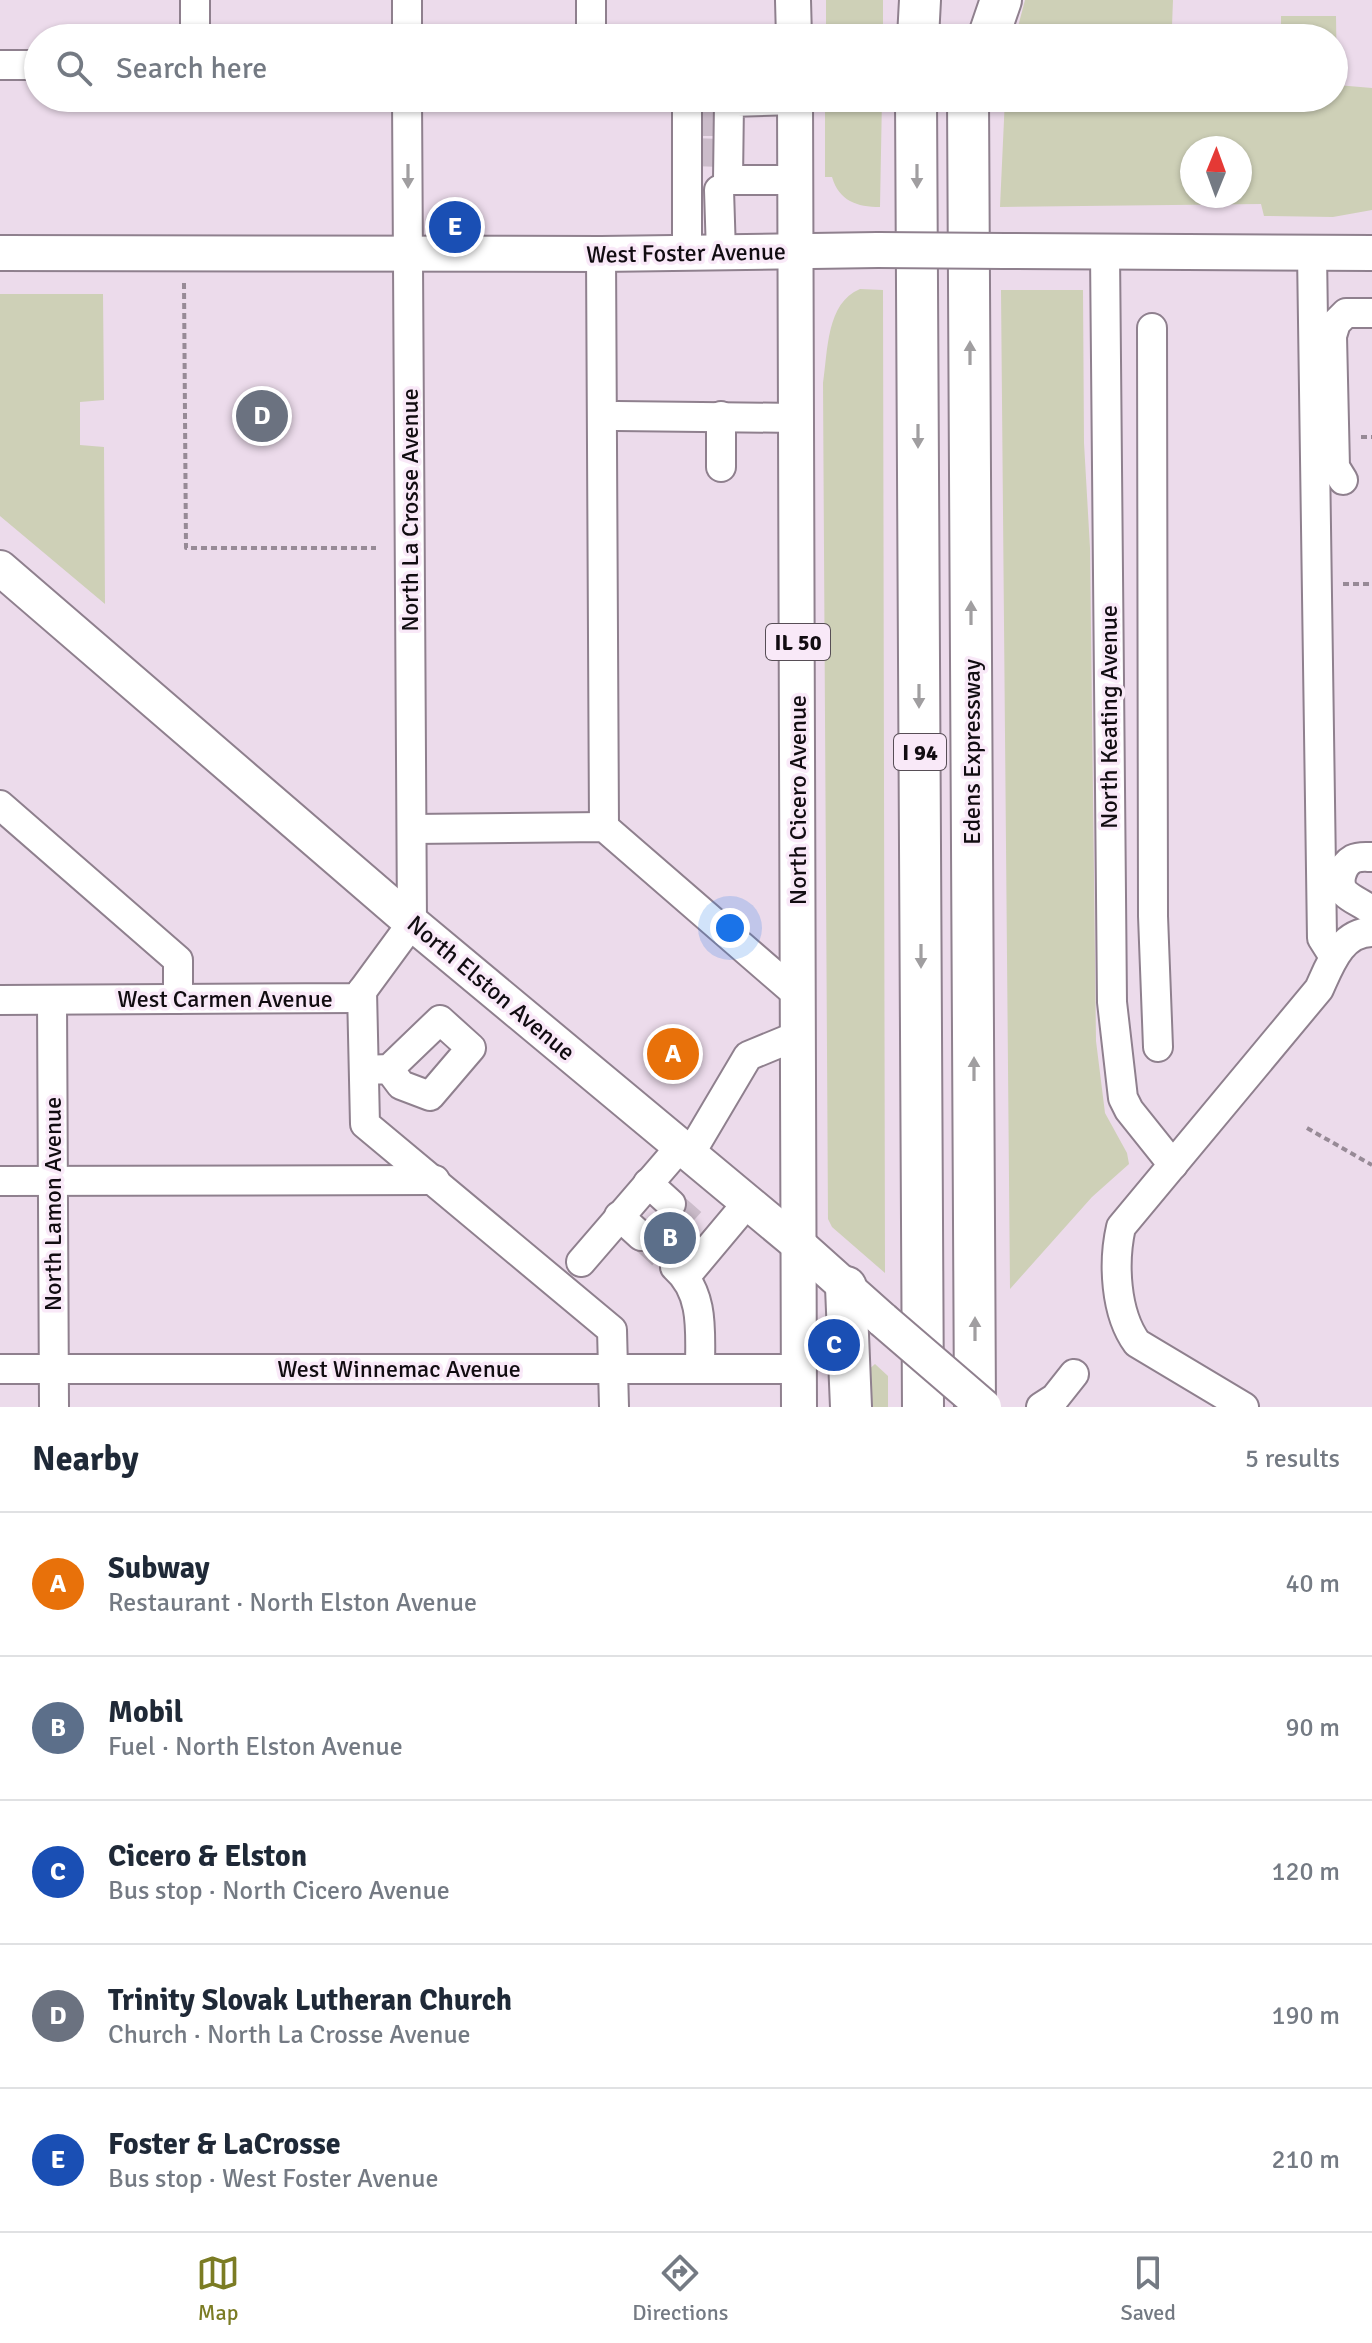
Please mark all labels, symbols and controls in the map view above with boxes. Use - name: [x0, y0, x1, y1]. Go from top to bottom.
- search box: [24, 24, 1348, 112]
- icon: search: [52, 46, 96, 90]
- text: Search here: [116, 50, 267, 87]
- north arrow: [1180, 136, 1252, 208]
- one-way arrow: [402, 164, 414, 189]
- one-way arrow: [911, 164, 923, 189]
- pin: E: [429, 197, 481, 257]
- street label: West Foster Avenue: [586, 236, 786, 270]
- one-way arrow: [964, 340, 976, 365]
- pin: D: [236, 386, 288, 446]
- street label: North La Crosse Avenue: [395, 388, 425, 632]
- one-way arrow: [912, 424, 924, 449]
- one-way arrow: [965, 600, 977, 625]
- street label: North Keating Avenue: [1094, 605, 1124, 829]
- road number: IL 50: [766, 624, 830, 660]
- street label: Edens Expressway: [957, 659, 987, 845]
- one-way arrow: [913, 684, 925, 709]
- street label: North Cicero Avenue: [783, 695, 813, 905]
- road number: I 94: [894, 734, 946, 770]
- your location: [710, 908, 750, 948]
- street label: North Elston Avenue: [401, 909, 581, 1067]
- one-way arrow: [915, 944, 927, 969]
- street label: West Carmen Avenue: [117, 984, 333, 1014]
- pin: A: [647, 1024, 699, 1084]
- one-way arrow: [968, 1056, 980, 1081]
- street label: North Lamon Avenue: [38, 1097, 68, 1311]
- pin: B: [644, 1208, 696, 1268]
- pin: C: [808, 1315, 860, 1375]
- one-way arrow: [969, 1316, 981, 1341]
- street label: West Winnemac Avenue: [277, 1354, 521, 1384]
- text: Nearby: [32, 1438, 139, 1480]
- text: 5 results: [1245, 1443, 1340, 1475]
- text: Subway: [108, 1550, 210, 1587]
- text: A: [50, 1568, 66, 1600]
- text: 40 m: [1285, 1568, 1340, 1600]
- text: Restaurant · North Elston Avenue: [108, 1587, 477, 1619]
- text: Mobil: [108, 1694, 183, 1731]
- text: B: [50, 1712, 66, 1744]
- text: 90 m: [1285, 1712, 1340, 1744]
- text: Fuel · North Elston Avenue: [108, 1731, 403, 1763]
- text: Cicero & Elston: [108, 1838, 307, 1875]
- text: C: [50, 1856, 66, 1888]
- text: 120 m: [1271, 1856, 1340, 1888]
- text: Bus stop · North Cicero Avenue: [108, 1875, 450, 1907]
- text: Trinity Slovak Lutheran Church: [108, 1982, 512, 2019]
- text: D: [49, 2000, 67, 2032]
- text: 190 m: [1271, 2000, 1340, 2032]
- text: Church · North La Crosse Avenue: [108, 2019, 471, 2051]
- text: Foster & LaCrosse: [108, 2126, 341, 2163]
- text: E: [51, 2144, 65, 2176]
- text: 210 m: [1271, 2144, 1340, 2176]
- text: Bus stop · West Foster Avenue: [108, 2163, 438, 2195]
- tab: Map: [196, 2251, 240, 2326]
- tab: Directions: [632, 2251, 728, 2326]
- tab: Saved: [1121, 2251, 1176, 2326]

